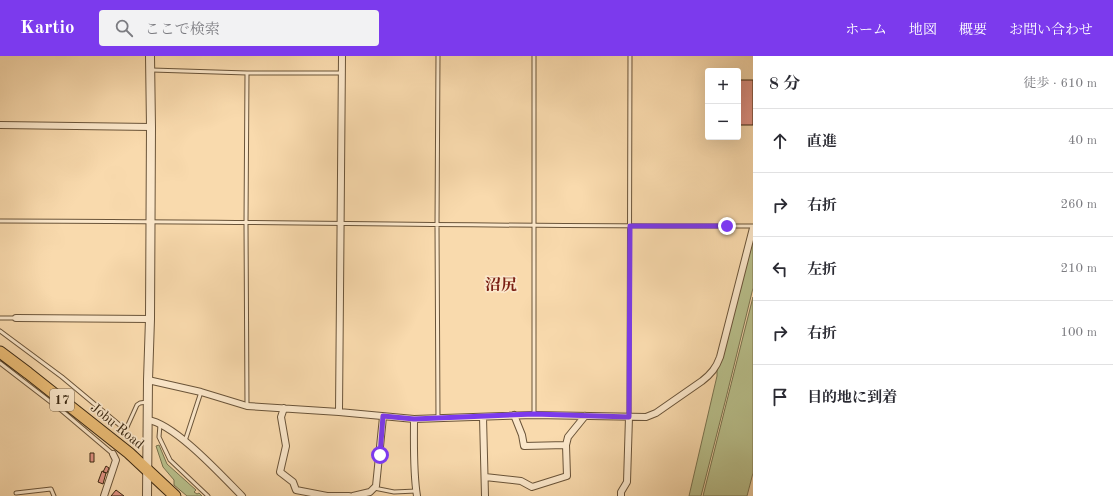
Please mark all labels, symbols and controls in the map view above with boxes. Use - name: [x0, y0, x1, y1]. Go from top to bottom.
- search box: [99, 10, 379, 46]
- icon: search: [113, 17, 135, 39]
- text: Kartio: [20, 19, 75, 38]
- text: ここで検索: [145, 23, 220, 38]
- text: ホーム: [845, 23, 887, 37]
- text: 地図: [909, 23, 937, 37]
- text: 概要: [959, 23, 987, 37]
- text: お問い合わせ: [1009, 23, 1093, 37]
- map controls: [705, 68, 741, 140]
- button: +: [705, 68, 741, 104]
- text: 8 分: [769, 76, 801, 93]
- text: 徒歩 · 610 m: [1023, 77, 1097, 90]
- button: −: [705, 104, 741, 140]
- icon: ahead: [769, 130, 791, 152]
- text: 40 m: [1068, 134, 1097, 147]
- text: 直進: [807, 135, 837, 150]
- icon: right: [769, 194, 791, 216]
- text: 260 m: [1060, 198, 1097, 211]
- text: 右折: [807, 199, 837, 214]
- route end: [718, 217, 736, 235]
- icon: left: [769, 258, 791, 280]
- text: 210 m: [1060, 262, 1097, 275]
- text: 左折: [807, 263, 837, 278]
- district label: 沼尻: [485, 276, 517, 294]
- icon: right: [769, 322, 791, 344]
- text: 100 m: [1060, 326, 1097, 339]
- text: 右折: [807, 327, 837, 342]
- icon: arrive: [769, 386, 791, 408]
- road number: 17: [50, 389, 74, 411]
- text: 目的地に到着: [807, 391, 897, 406]
- street label: Jobu Road: [88, 400, 146, 452]
- route start: [371, 446, 389, 464]

